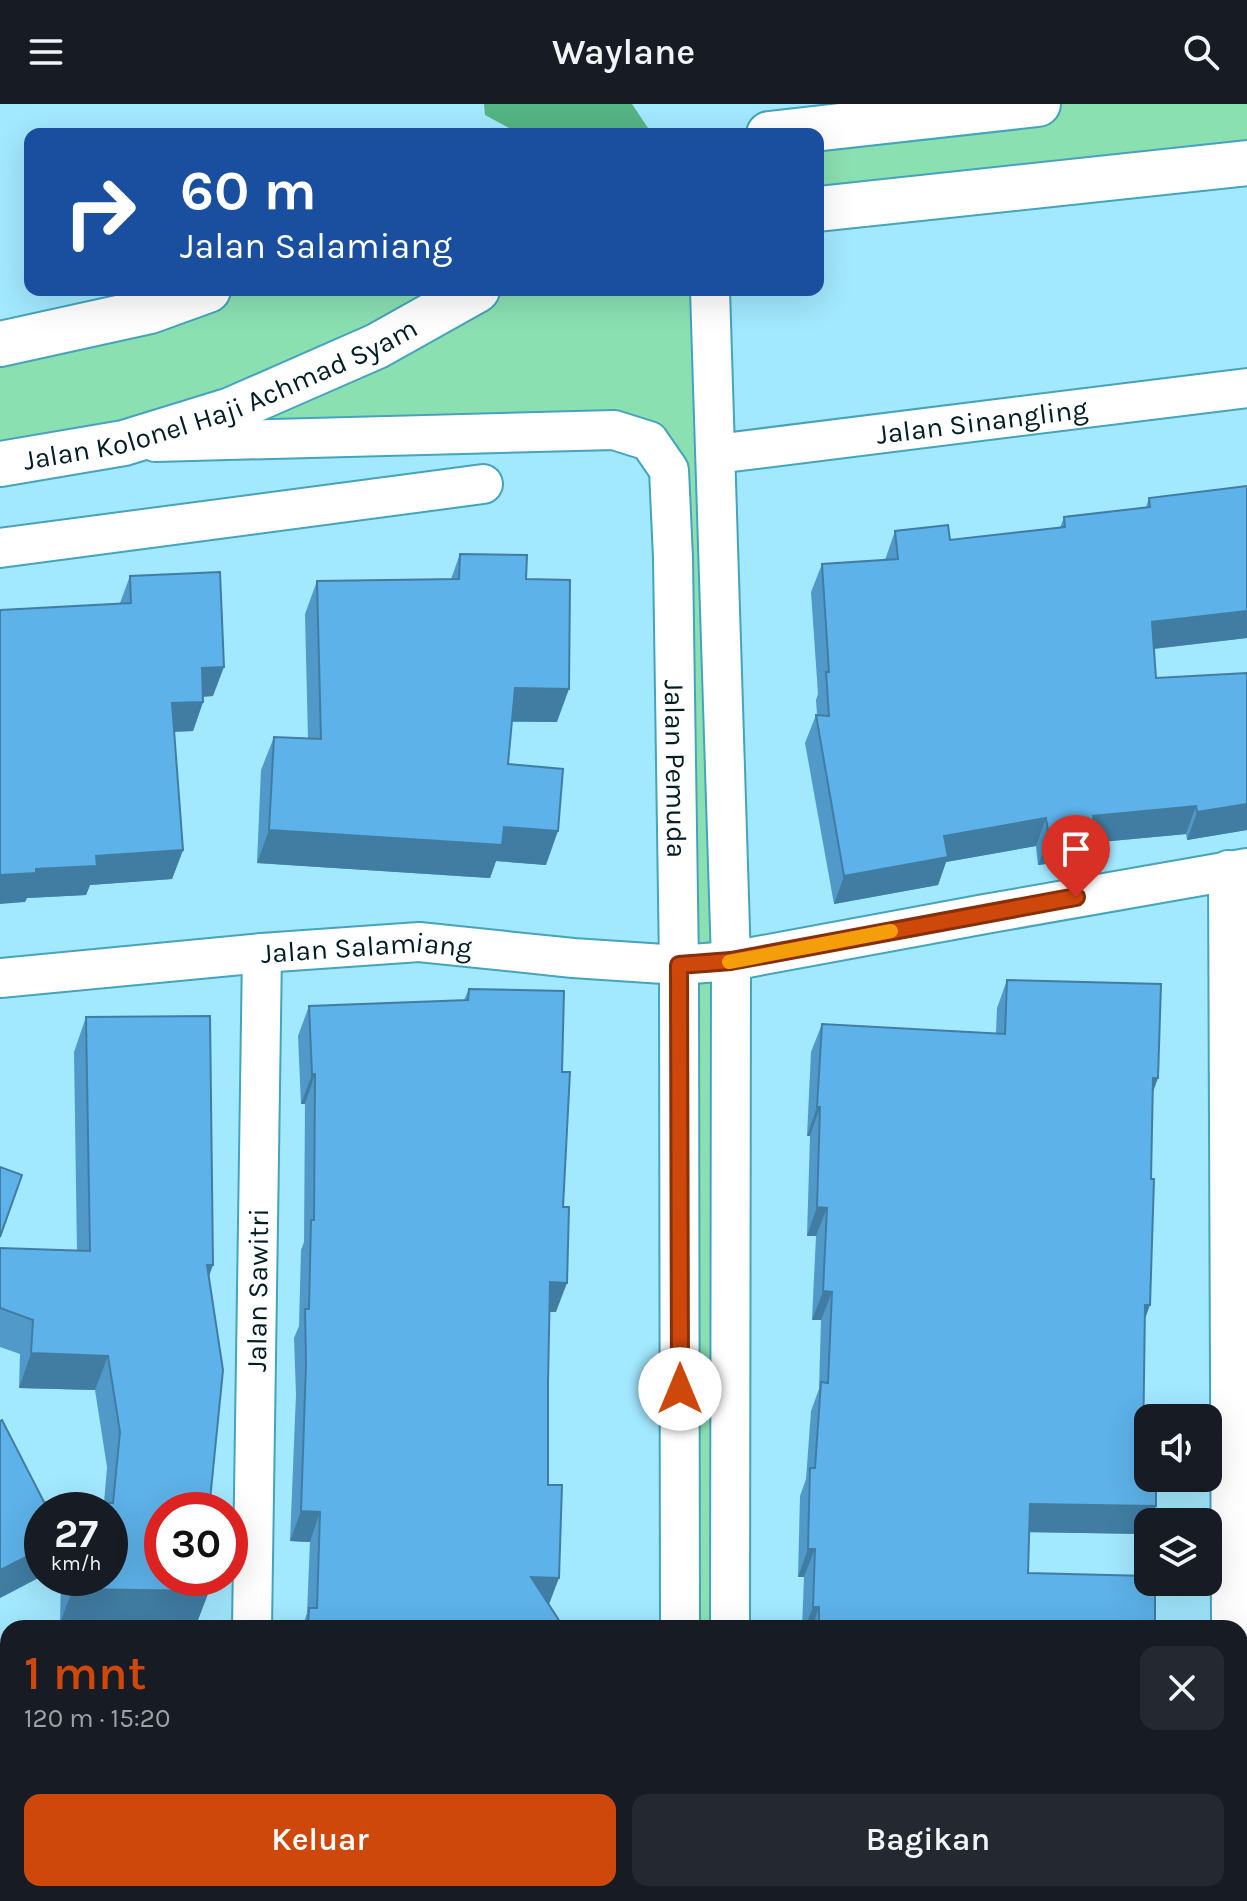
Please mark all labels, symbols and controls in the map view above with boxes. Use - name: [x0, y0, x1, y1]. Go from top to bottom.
- icon: menu: [24, 30, 68, 74]
- icon: search: [1179, 30, 1223, 74]
- text: Waylane: [552, 31, 695, 73]
- text: 60 m: [180, 158, 317, 223]
- icon: right: [48, 160, 152, 264]
- text: Jalan Salamiang: [180, 225, 452, 267]
- street label: Jalan Kolonel Haji Achmad Syam: [21, 310, 423, 476]
- street label: Jalan Sinangling: [874, 391, 1090, 450]
- street label: Jalan Pemuda: [658, 679, 694, 858]
- pin: [1042, 815, 1110, 897]
- icon: arrive: [1054, 827, 1098, 871]
- street label: Jalan Salamiang: [260, 925, 474, 970]
- street label: Jalan Sawitri: [239, 1208, 275, 1372]
- position arrow: [638, 1347, 722, 1431]
- map controls: [1134, 1404, 1222, 1596]
- button: sound: [1134, 1404, 1222, 1492]
- speed limit sign: 30: [144, 1492, 248, 1596]
- button: layers: [1134, 1508, 1222, 1596]
- text: 27: [54, 1510, 98, 1557]
- text: km/h: [51, 1552, 101, 1575]
- text: 1 mnt: [24, 1645, 146, 1701]
- button: close: [1140, 1646, 1224, 1730]
- text: 120 m · 15:20: [24, 1703, 170, 1734]
- button: Keluar: [24, 1794, 616, 1886]
- button: Bagikan: [632, 1794, 1224, 1886]

